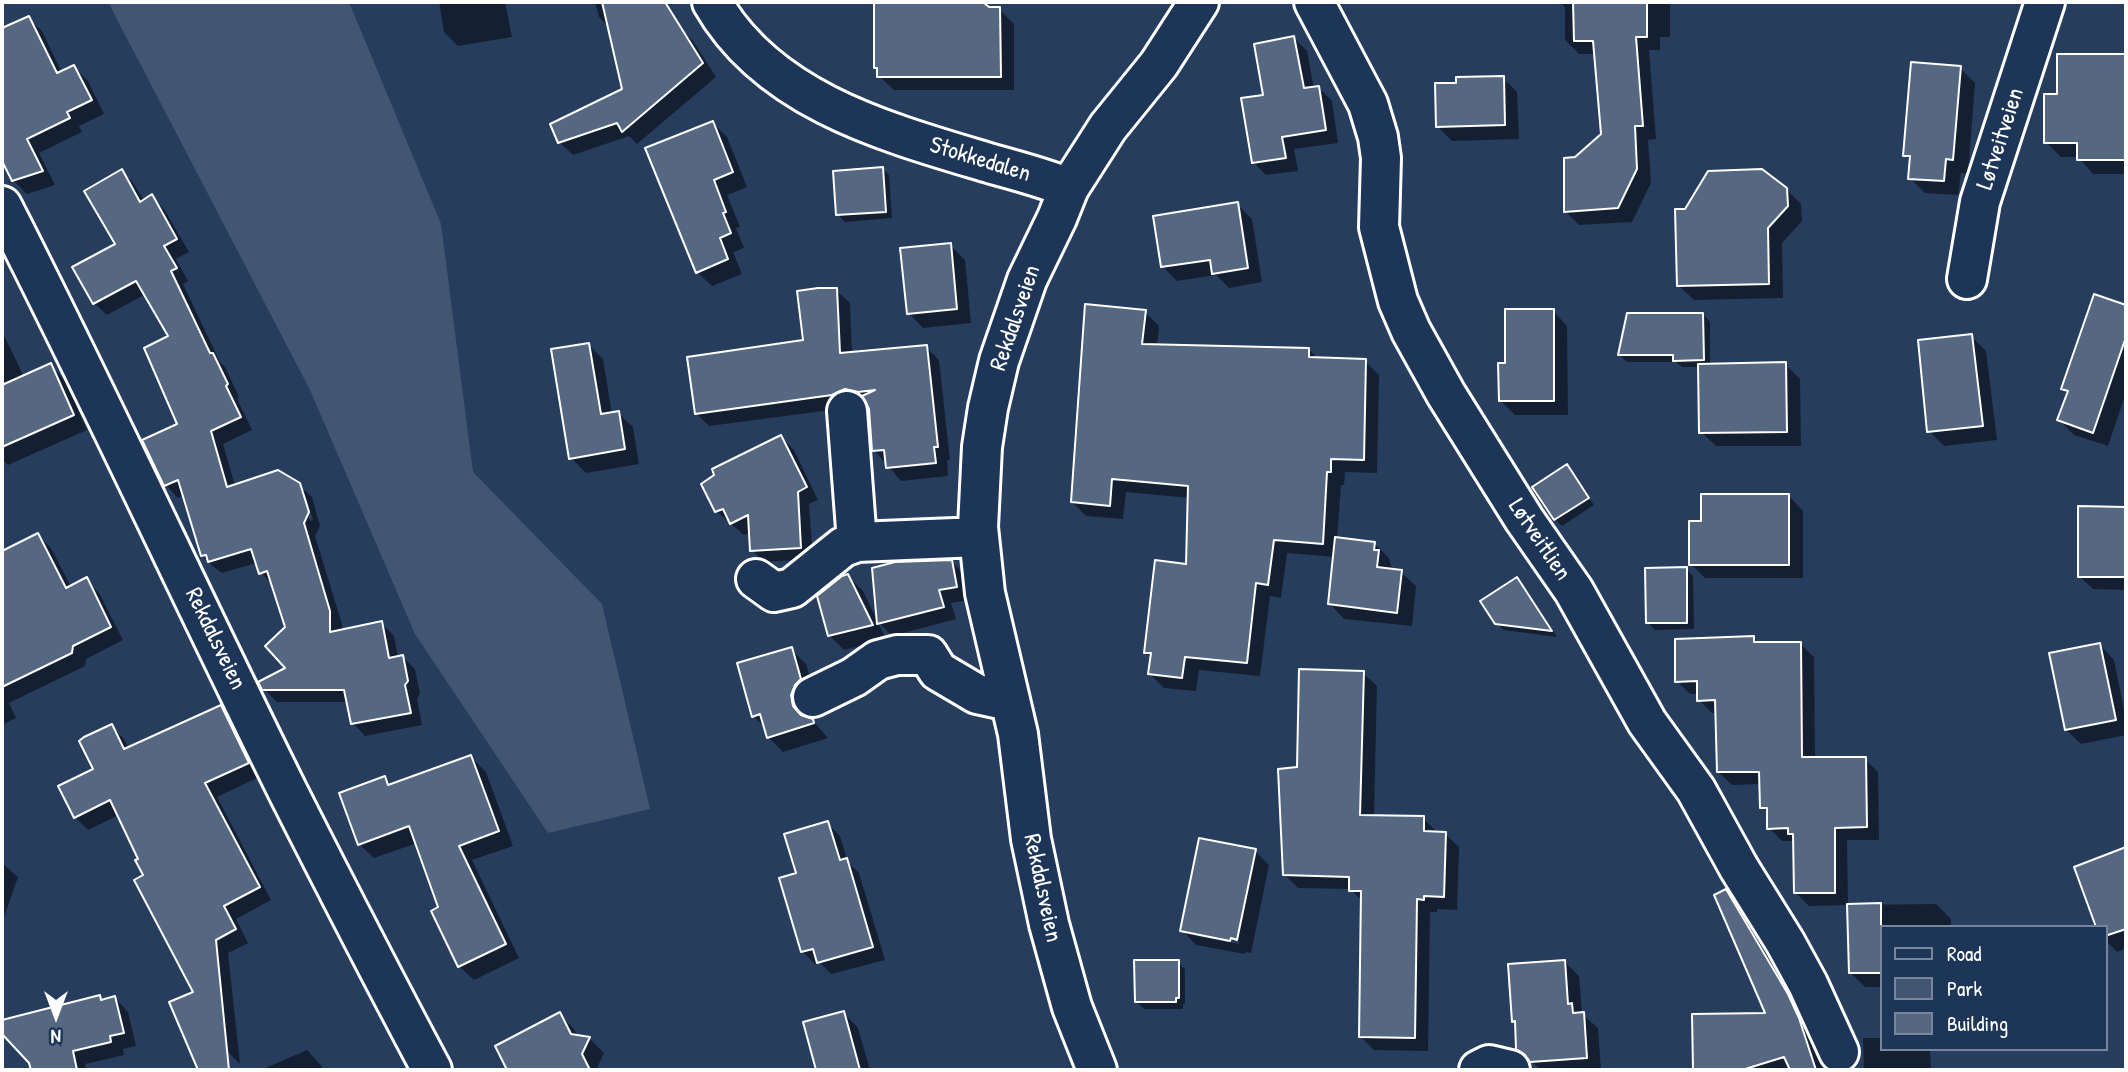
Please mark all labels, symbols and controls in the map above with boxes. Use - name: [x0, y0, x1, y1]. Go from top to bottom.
- street label: Løtveitveien: [1971, 85, 2031, 193]
- street label: Stokkedalen: [926, 131, 1034, 189]
- street label: Rekdalsveien: [985, 261, 1047, 375]
- street label: Løtveitlien: [1501, 494, 1577, 586]
- street label: Rekdalsveien: [178, 583, 252, 695]
- street label: Rekdalsveien: [1017, 831, 1067, 945]
- legend: [1880, 925, 2107, 1051]
- text: Road: [1947, 939, 1981, 968]
- text: Park: [1947, 974, 1982, 1003]
- north arrow: [21, 981, 91, 1051]
- text: Building: [1947, 1009, 2008, 1038]
- text: N: [51, 1024, 61, 1050]

